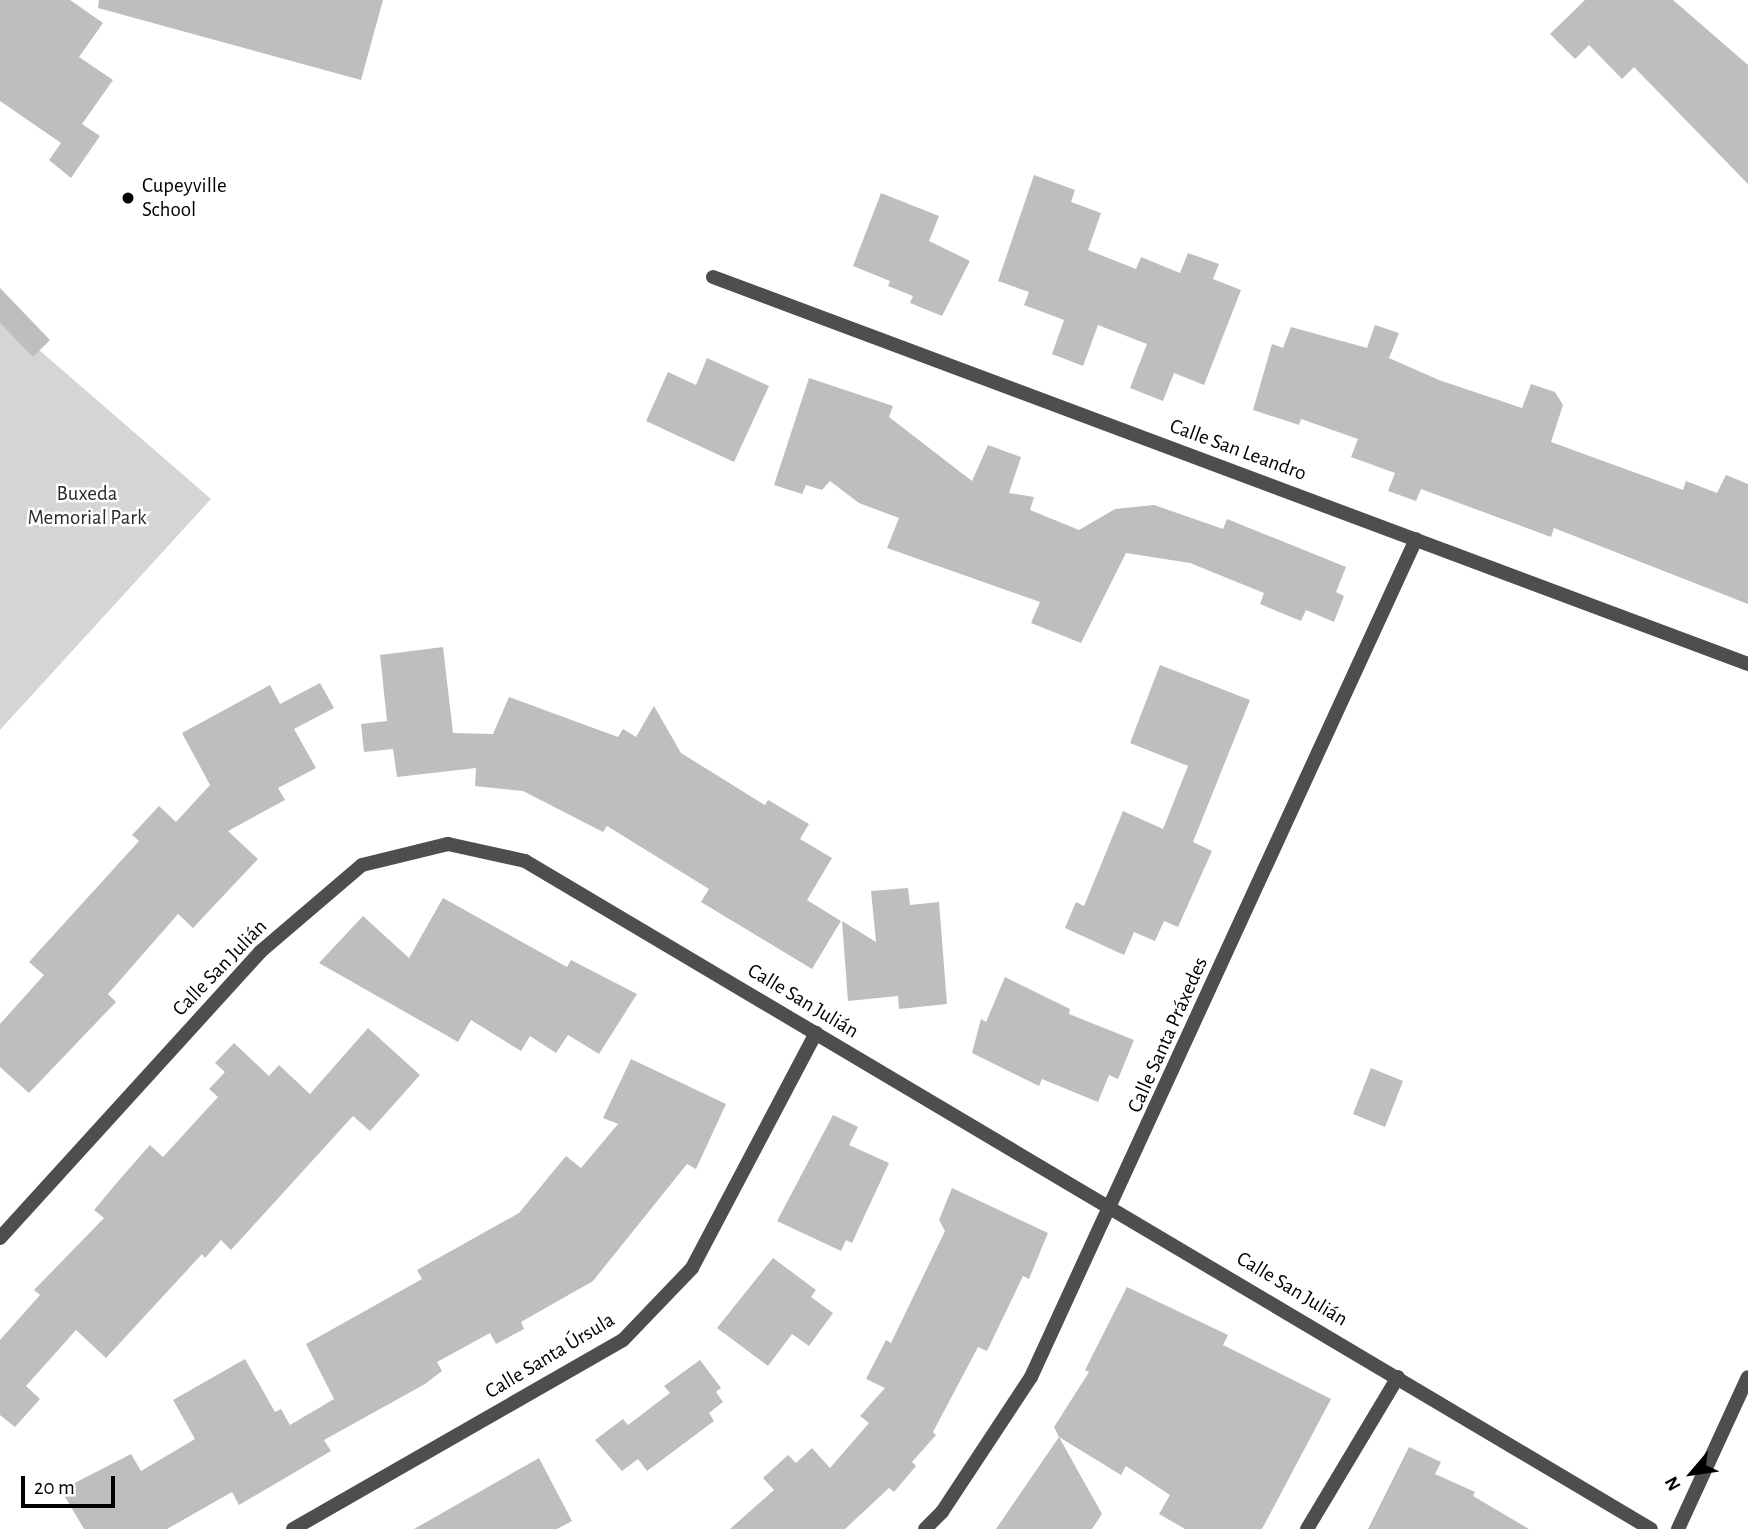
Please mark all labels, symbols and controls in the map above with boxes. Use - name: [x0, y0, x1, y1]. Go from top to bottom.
- place label: Cupeyville School: [142, 173, 227, 223]
- marker: Cupeyville School: [120, 190, 136, 206]
- street label: Calle San Leandro: [1166, 414, 1310, 486]
- park label: Buxeda Memorial Park: [27, 481, 147, 531]
- street label: Calle San Julián: [168, 914, 272, 1022]
- street label: Calle Santa Práxedes: [1122, 953, 1214, 1117]
- street label: Calle San Julián: [743, 958, 863, 1044]
- street label: Calle San Julián: [1232, 1246, 1352, 1332]
- street label: Calle Santa Úrsula: [481, 1307, 619, 1405]
- north arrow: [1657, 1438, 1727, 1508]
- scale bar: [24, 1462, 119, 1506]
- text: N: [1662, 1473, 1685, 1494]
- text: 20 m: [34, 1477, 75, 1498]

